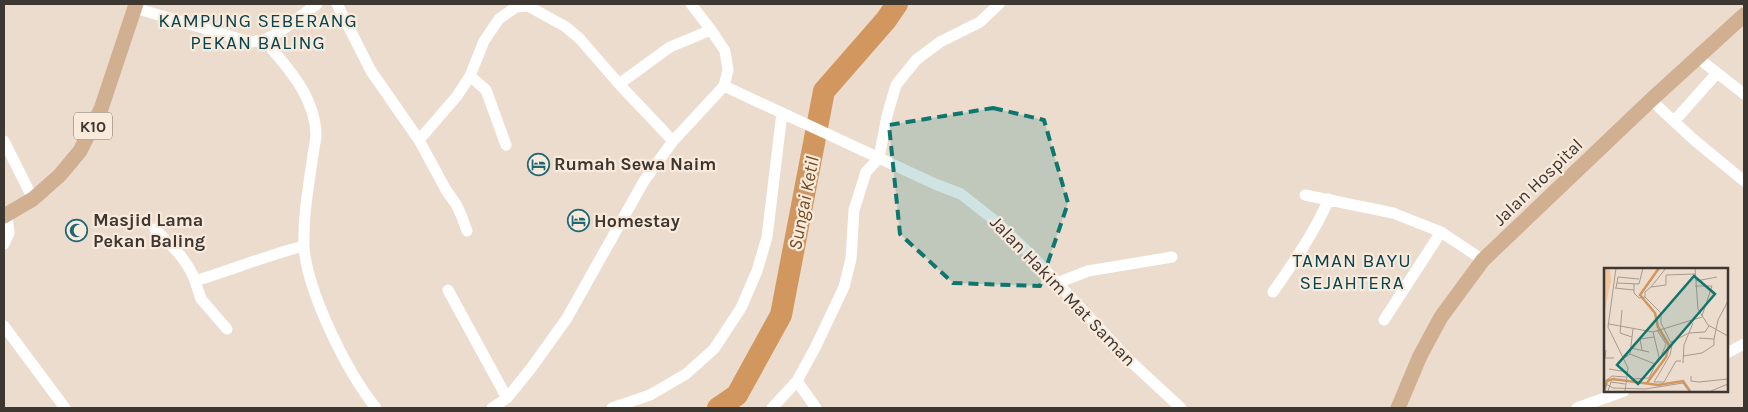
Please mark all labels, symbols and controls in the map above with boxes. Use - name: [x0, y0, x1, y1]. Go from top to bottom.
- district label: KAMPUNG SEBERANG PEKAN BALING: [158, 10, 358, 54]
- road number: K10: [74, 112, 112, 140]
- street label: Jalan Hospital: [1489, 134, 1587, 230]
- hotel icon: Rumah Sewa Naim: [526, 152, 550, 176]
- place label: Rumah Sewa Naim: [554, 153, 716, 175]
- water label: Sungai Ketil: [784, 154, 824, 252]
- place label: Masjid Lama Pekan Baling: [93, 209, 206, 252]
- hotel icon: Homestay: [566, 209, 590, 233]
- place label: Homestay: [594, 210, 680, 232]
- street label: Jalan Hakim Mat Saman: [985, 211, 1141, 371]
- mosque icon: Masjid Lama Pekan Baling: [65, 218, 89, 242]
- district label: TAMAN BAYU SEJAHTERA: [1292, 250, 1412, 294]
- inset map: [1604, 268, 1728, 392]

